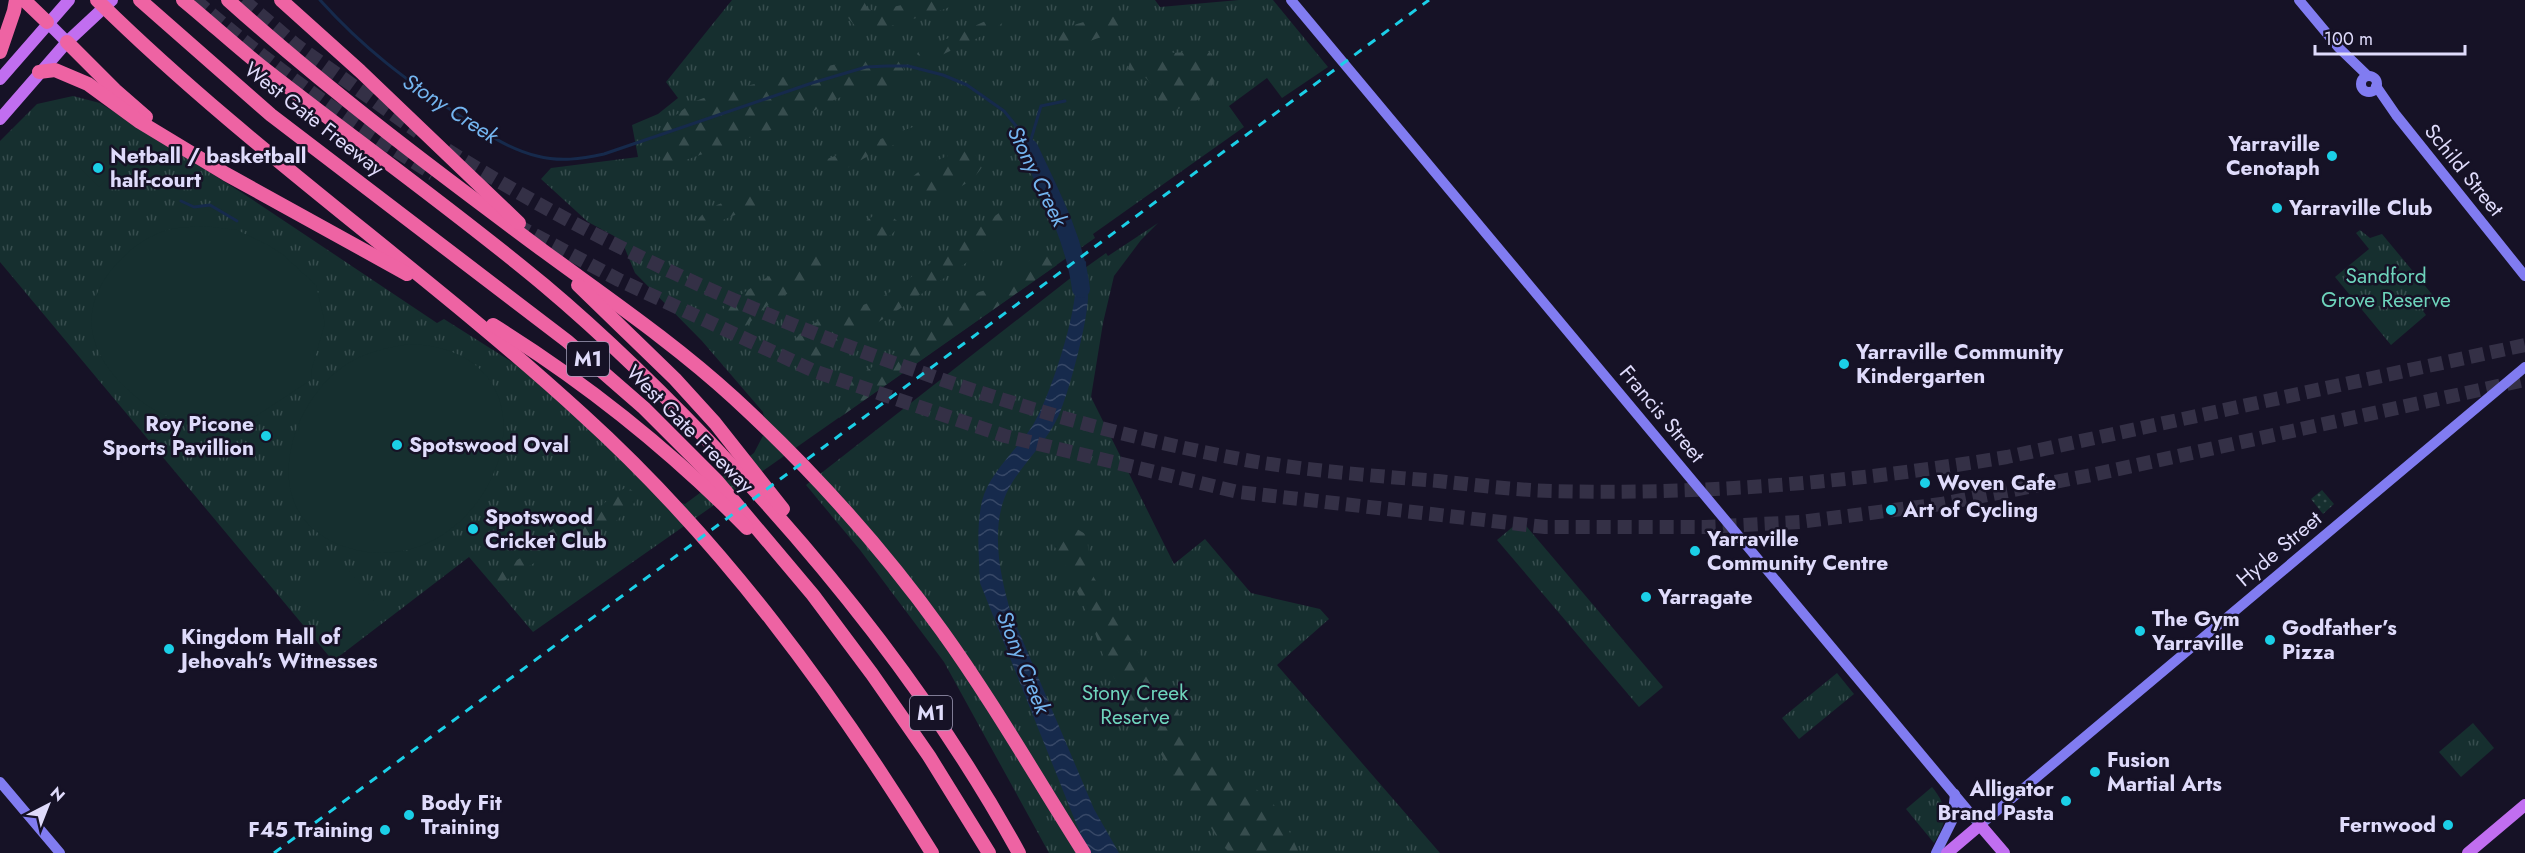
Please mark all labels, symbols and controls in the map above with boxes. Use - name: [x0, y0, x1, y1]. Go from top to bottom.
- scale bar: [2315, 18, 2465, 56]
- text: 100 m: [2324, 26, 2373, 52]
- street label: West Gate Freeway: [238, 55, 391, 184]
- water label: Stony Creek: [397, 65, 507, 152]
- street label: Schild Street: [2417, 117, 2511, 223]
- water label: Stony Creek: [1000, 120, 1077, 233]
- place label: Yarraville Cenotaph: [2226, 129, 2320, 183]
- place label: Netball / basketball half-court: [110, 141, 306, 195]
- marker: Yarraville Cenotaph: [2325, 149, 2339, 163]
- marker: Netball / basketball half-court: [91, 161, 105, 175]
- place label: Yarraville Club: [2288, 193, 2433, 223]
- marker: Yarraville Club: [2270, 201, 2284, 215]
- park label: Sandford Grove Reserve: [2321, 261, 2451, 315]
- place label: Yarraville Community Kindergarten: [1855, 337, 2064, 391]
- road number: M1: [567, 342, 609, 376]
- marker: Yarraville Community Kindergarten: [1837, 357, 1851, 371]
- street label: West Gate Freeway: [619, 358, 761, 500]
- street label: Francis Street: [1612, 359, 1712, 469]
- place label: Roy Picone Sports Pavillion: [102, 409, 254, 463]
- marker: Roy Picone Sports Pavillion: [259, 429, 273, 443]
- place label: Spotswood Oval: [409, 430, 569, 460]
- marker: Spotswood Oval: [390, 438, 404, 452]
- place label: Woven Cafe: [1937, 468, 2056, 498]
- marker: Woven Cafe: [1918, 476, 1932, 490]
- place label: Art of Cycling: [1902, 495, 2038, 525]
- place label: Spotswood Cricket Club: [485, 502, 607, 556]
- marker: Art of Cycling: [1884, 503, 1898, 517]
- street label: Hyde Street: [2230, 504, 2328, 594]
- marker: Spotswood Cricket Club: [466, 522, 480, 536]
- place label: Yarraville Community Centre: [1706, 524, 1888, 578]
- marker: Yarraville Community Centre: [1688, 544, 1702, 558]
- place label: Yarragate: [1657, 582, 1753, 612]
- marker: Yarragate: [1639, 590, 1653, 604]
- place label: The Gym Yarraville: [2151, 604, 2244, 658]
- water label: Stony Creek: [989, 606, 1060, 720]
- place label: Godfather’s Pizza: [2282, 613, 2397, 667]
- place label: Kingdom Hall of Jehovah's Witnesses: [177, 622, 378, 676]
- marker: The Gym Yarraville: [2133, 624, 2147, 638]
- marker: Godfather’s Pizza: [2263, 633, 2277, 647]
- marker: Kingdom Hall of Jehovah's Witnesses: [162, 642, 176, 656]
- park label: Stony Creek Reserve: [1082, 678, 1189, 732]
- road number: M1: [910, 696, 952, 730]
- place label: Fusion Martial Arts: [2107, 745, 2222, 799]
- marker: Fusion Martial Arts: [2088, 765, 2102, 779]
- place label: Alligator Brand Pasta: [1937, 774, 2054, 828]
- north arrow: [18, 775, 78, 835]
- text: N: [45, 781, 70, 807]
- place label: Body Fit Training: [421, 788, 502, 842]
- marker: Alligator Brand Pasta: [2059, 794, 2073, 808]
- marker: Body Fit Training: [402, 808, 416, 822]
- place label: Fernwood: [2339, 810, 2436, 840]
- place label: F45 Training: [248, 815, 373, 845]
- marker: Fernwood: [2441, 818, 2455, 832]
- marker: F45 Training: [378, 823, 392, 837]

